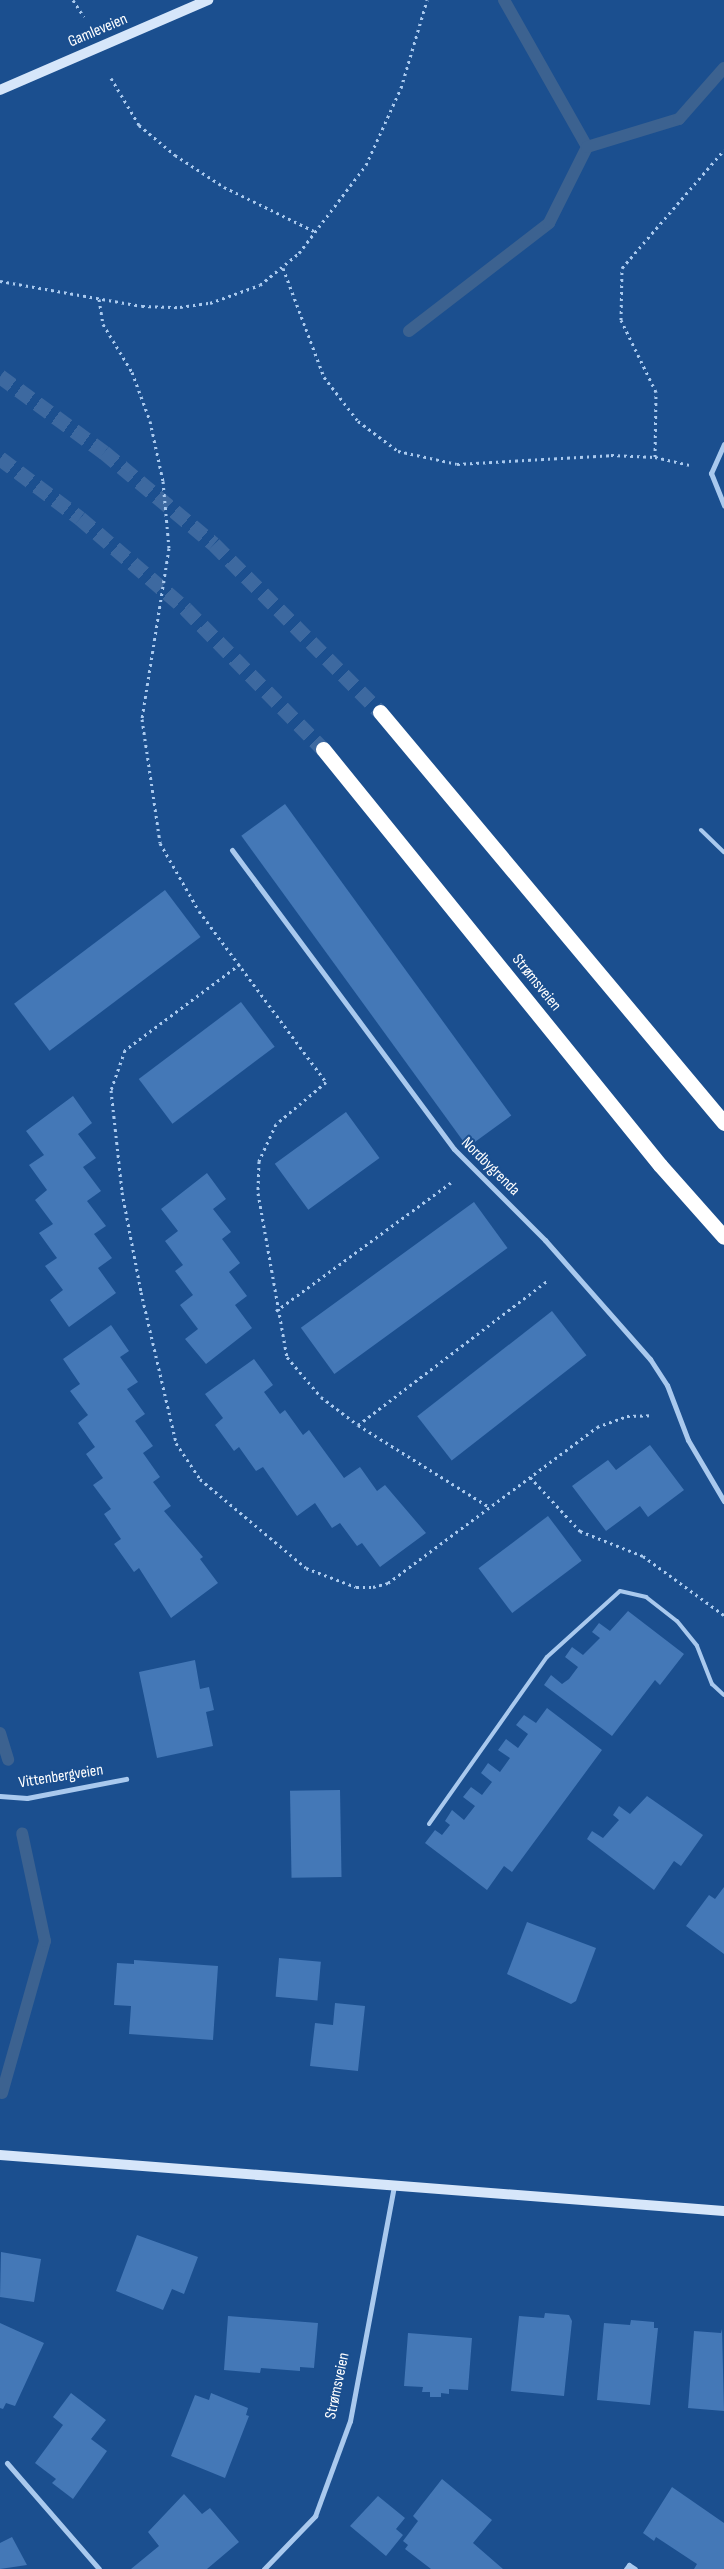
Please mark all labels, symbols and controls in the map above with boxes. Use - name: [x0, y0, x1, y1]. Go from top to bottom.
- street label: Gamleveien: [66, 10, 130, 52]
- street label: Strømsveien: [507, 951, 565, 1015]
- street label: Nordbygrenda: [457, 1134, 523, 1200]
- street label: Vittenbergveien: [17, 1761, 105, 1793]
- street label: Strømsveien: [322, 2351, 354, 2421]

